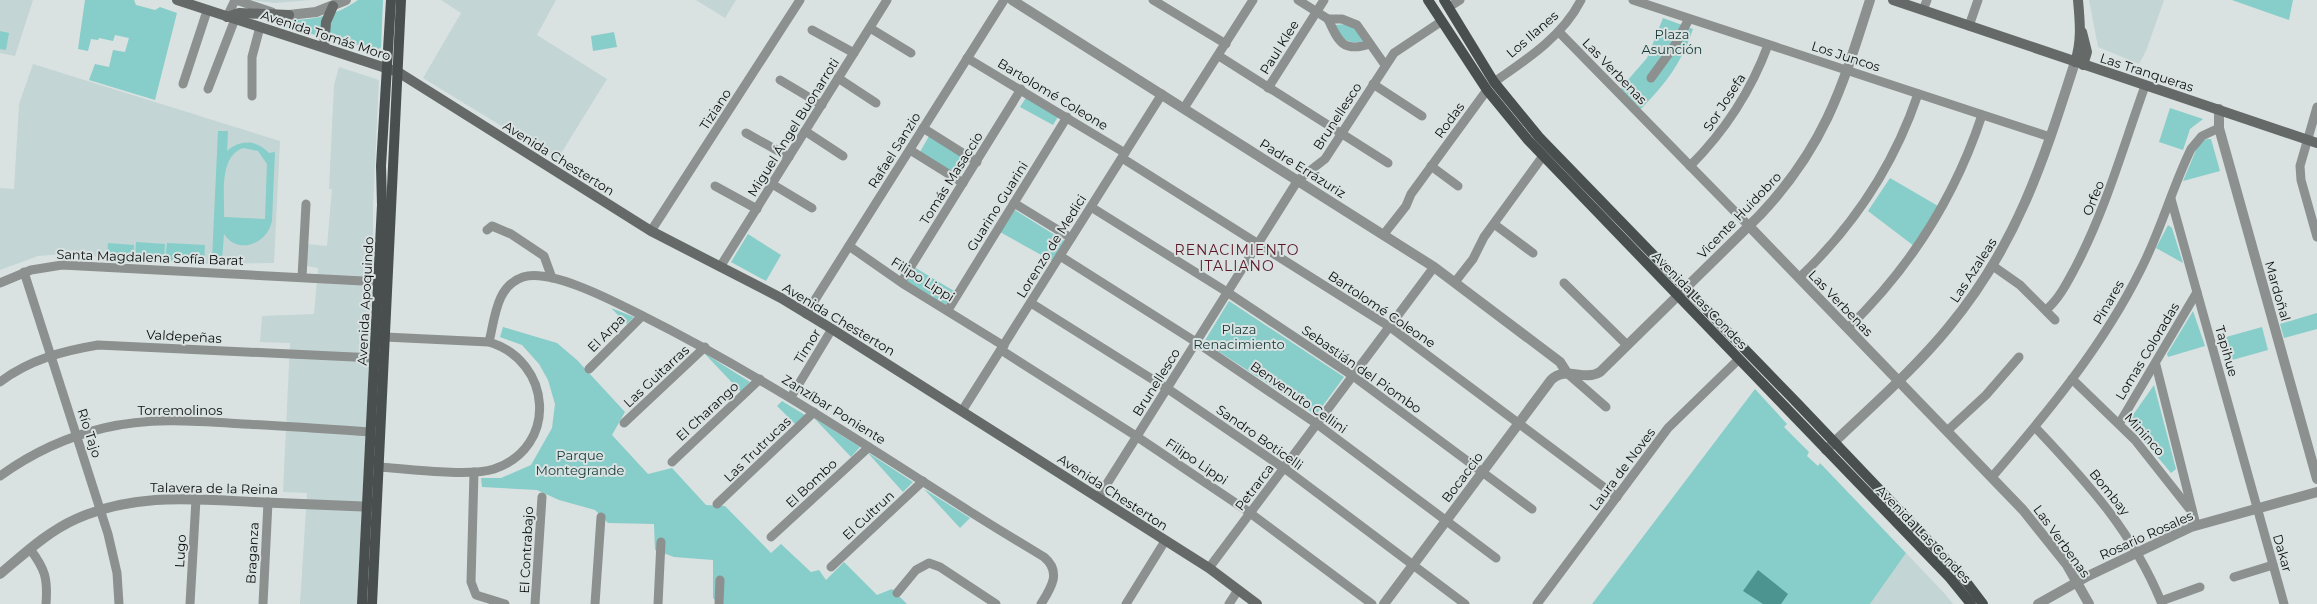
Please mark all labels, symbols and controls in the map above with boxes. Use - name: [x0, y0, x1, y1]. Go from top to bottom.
- street label: Avenida Tomás Moro: [259, 6, 393, 64]
- street label: Los Ilanes: [1503, 7, 1561, 61]
- street label: Paul Klee: [1256, 17, 1302, 77]
- park label: Plaza Asunción: [1642, 26, 1702, 57]
- street label: Las Verbenas: [1579, 35, 1651, 107]
- street label: Los Juncos: [1810, 37, 1882, 75]
- street label: Las Tranqueras: [2098, 49, 2196, 95]
- street label: Miguel Ángel Buonarroti: [744, 55, 842, 199]
- street label: Bartolomé Coleone: [995, 55, 1111, 133]
- street label: Sor Josefa: [1699, 70, 1749, 134]
- street label: Brunellesco: [1309, 79, 1365, 153]
- street label: Tiziano: [696, 85, 734, 133]
- street label: Rodas: [1431, 99, 1467, 141]
- street label: Rafael Sanzio: [864, 109, 924, 191]
- street label: Avenida Chesterton: [500, 117, 618, 199]
- street label: Tomás Masaccio: [916, 129, 986, 227]
- street label: Padre Errázuriz: [1257, 135, 1349, 201]
- street label: Guarino Guarini: [963, 158, 1031, 254]
- street label: Vicente Huidobro: [1694, 168, 1784, 262]
- street label: Orfeo: [2079, 178, 2107, 218]
- street label: Lorenzo de Medici: [1013, 191, 1089, 301]
- street label: Las Azaleas: [1946, 235, 2000, 305]
- street label: Avenida Apoquindo: [354, 236, 376, 366]
- district label: RENACIMIENTO ITALIANO: [1175, 241, 1299, 275]
- street label: Santa Magdalena Sofía Barat: [56, 246, 244, 268]
- street label: Avenida Las Condes: [1649, 248, 1751, 352]
- street label: Filipo Lippi: [888, 253, 958, 305]
- street label: Mardoñal: [2262, 259, 2294, 323]
- street label: Bartolomé Coleone: [1325, 267, 1439, 351]
- street label: Las Verbenas: [1805, 267, 1877, 339]
- street label: Pinares: [2089, 277, 2127, 327]
- street label: Avenida Chesterton: [780, 279, 898, 359]
- street label: Lomas Coloradas: [2112, 299, 2182, 403]
- street label: El Arpa: [584, 311, 628, 355]
- park label: Plaza Renacimiento: [1193, 321, 1285, 352]
- street label: Sebastián del Piombo: [1299, 322, 1425, 416]
- street label: Tapihue: [2212, 324, 2242, 379]
- street label: Valdepeñas: [146, 326, 222, 346]
- street label: Timor: [790, 326, 824, 366]
- street label: Las Guitarras: [620, 342, 692, 410]
- street label: Brunellesco: [1129, 345, 1183, 419]
- street label: Benvenuto Cellini: [1247, 358, 1351, 436]
- street label: Zanzíbar Poniente: [779, 371, 889, 447]
- street label: El Charango: [672, 378, 742, 444]
- street label: Sandro Boticelli: [1214, 401, 1306, 473]
- street label: Torremolinos: [137, 402, 223, 418]
- street label: Río Tajo: [75, 406, 105, 460]
- street label: Mininco: [2122, 409, 2168, 459]
- street label: Las Trutrucas: [720, 413, 794, 485]
- street label: Laura de Noves: [1586, 424, 1658, 514]
- street label: Filipo Lippi: [1163, 434, 1231, 488]
- park label: Parque Montegrande: [536, 447, 625, 478]
- street label: Bocaccio: [1438, 449, 1486, 505]
- street label: Avenida Chesterton: [1055, 450, 1171, 534]
- street label: El Bombo: [782, 455, 840, 511]
- street label: Petrarca: [1231, 460, 1277, 514]
- street label: Bombay: [2086, 466, 2134, 519]
- street label: Talavera de la Reina: [150, 479, 278, 497]
- street label: Avenida Las Condes: [1873, 482, 1975, 586]
- street label: El Cultrun: [839, 487, 897, 543]
- street label: Las Verbenas: [2030, 502, 2094, 580]
- street label: El Contrabajo: [516, 506, 536, 594]
- street label: Rosario Rosales: [2097, 507, 2195, 563]
- street label: Braganza: [242, 522, 262, 584]
- street label: Dakar: [2270, 532, 2296, 574]
- street label: Lugo: [171, 534, 189, 568]

